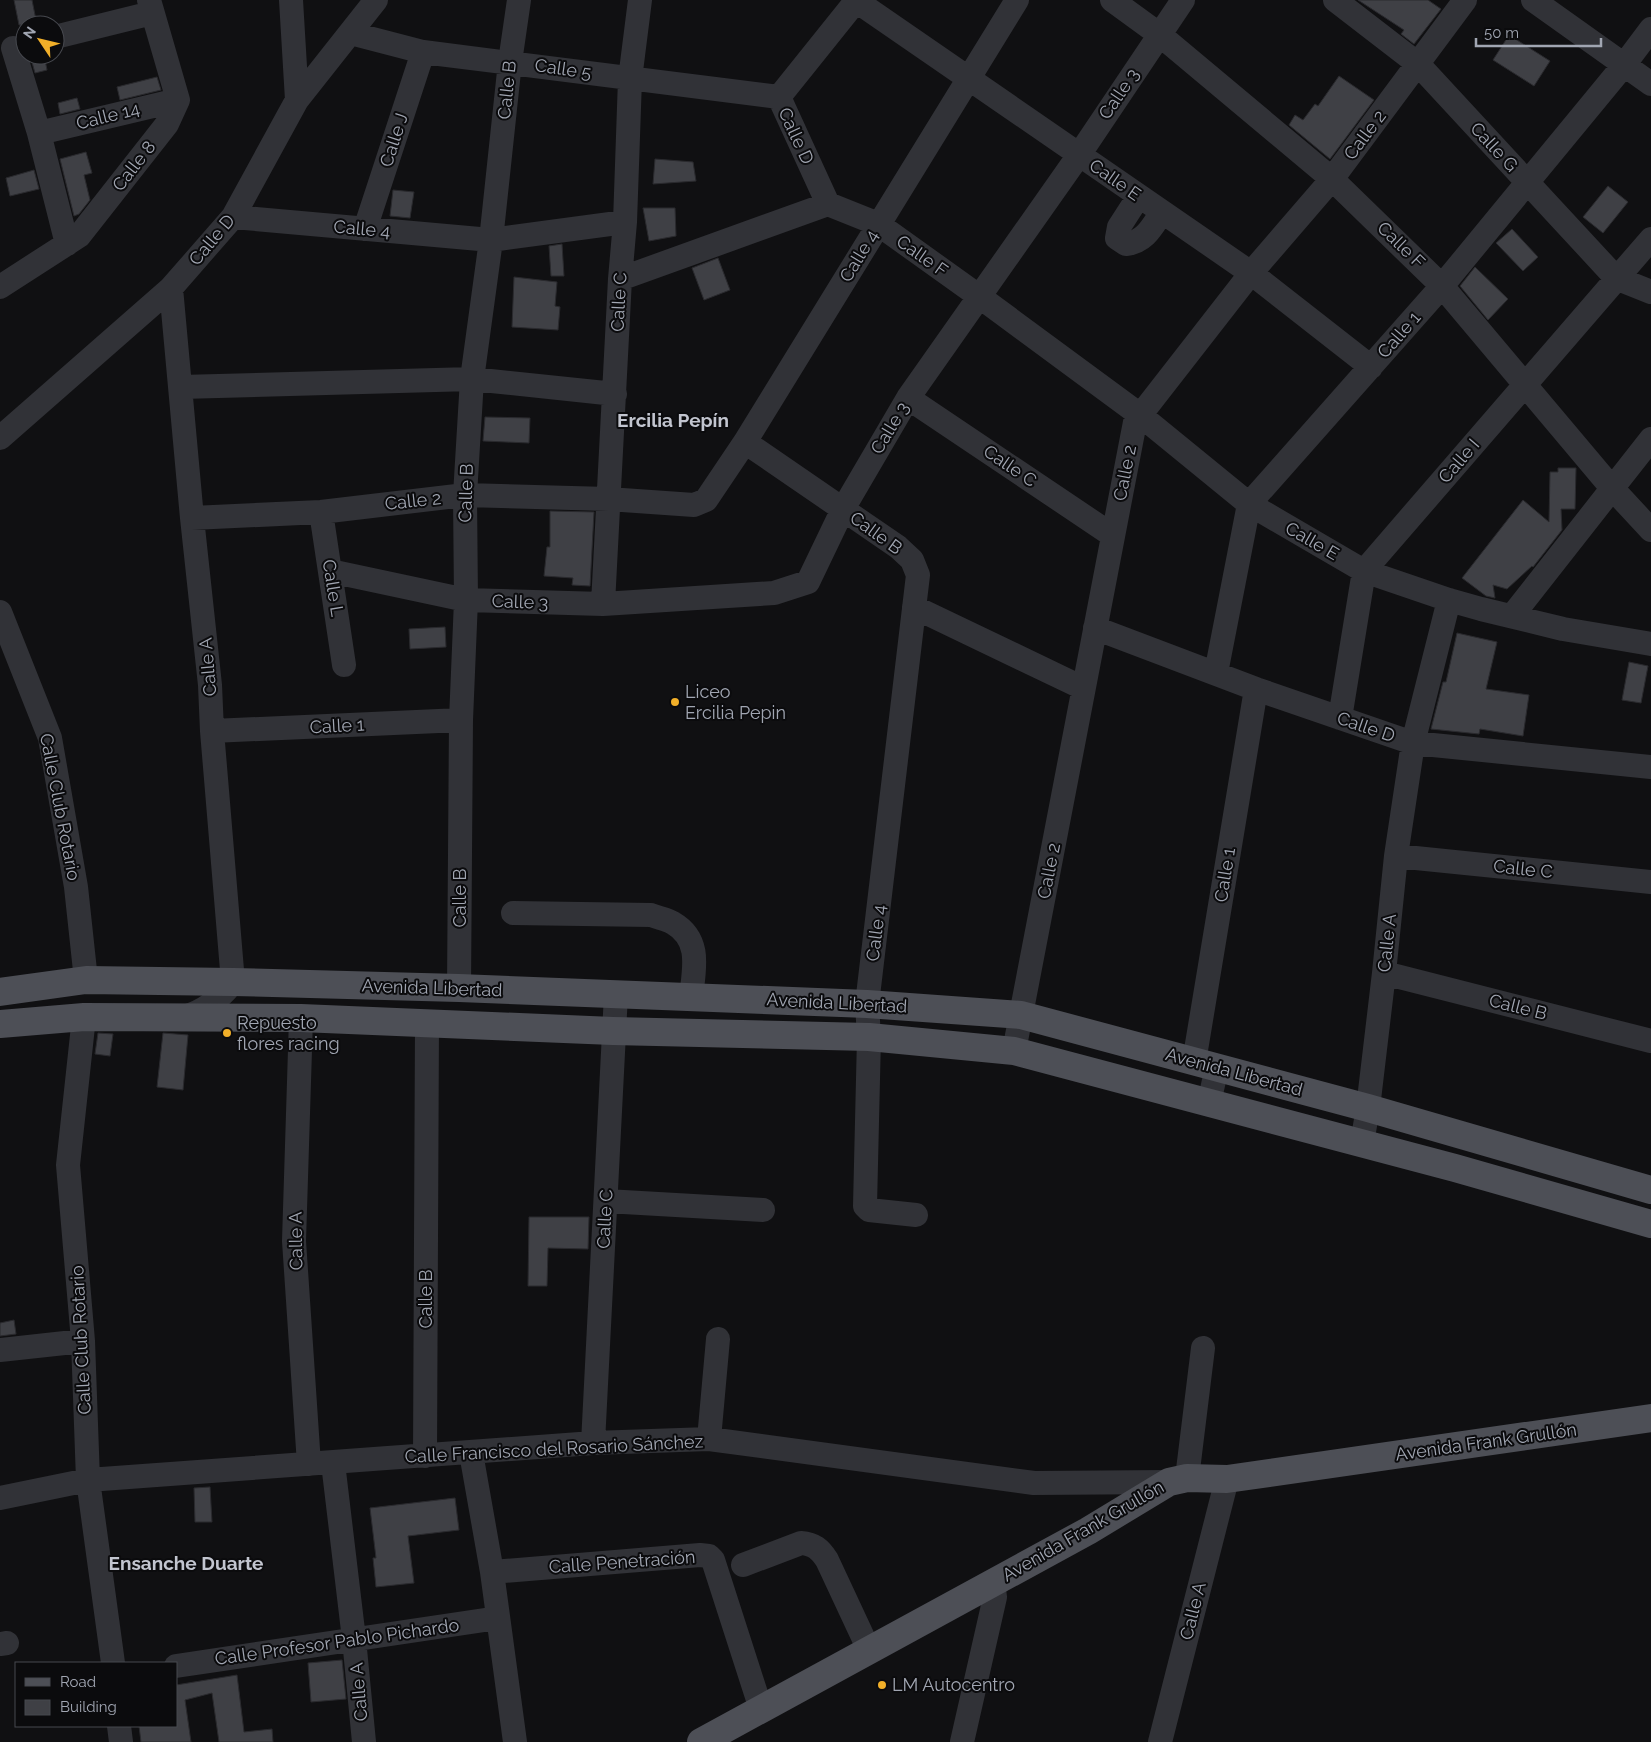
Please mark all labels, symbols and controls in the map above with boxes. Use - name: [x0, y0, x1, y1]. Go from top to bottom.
- north arrow: [15, 15, 65, 65]
- scale bar: [1476, 15, 1601, 47]
- text: N: [20, 24, 39, 42]
- text: 50 m: [1484, 24, 1519, 42]
- street label: Calle 5: [533, 54, 593, 83]
- street label: Calle B: [493, 59, 520, 120]
- street label: Calle 3: [1094, 64, 1143, 123]
- street label: Calle 14: [74, 97, 142, 134]
- street label: Calle D: [774, 104, 819, 168]
- street label: Calle 2: [1339, 106, 1390, 164]
- street label: Calle J: [375, 110, 412, 169]
- street label: Calle G: [1466, 118, 1523, 176]
- street label: Calle 8: [108, 136, 160, 195]
- street label: Calle E: [1085, 154, 1145, 205]
- street label: Calle D: [184, 210, 239, 269]
- street label: Calle 4: [333, 216, 391, 241]
- street label: Calle F: [1373, 217, 1429, 272]
- street label: Calle 4: [835, 226, 882, 286]
- street label: Calle F: [893, 230, 952, 281]
- street label: Calle C: [606, 272, 631, 332]
- street label: Calle 1: [1373, 307, 1425, 362]
- street label: Calle 3: [866, 398, 913, 457]
- district label: Ercilia Pepín: [617, 409, 729, 431]
- street label: Calle I: [1434, 434, 1483, 487]
- street label: Calle C: [980, 440, 1041, 491]
- street label: Calle 2: [1109, 443, 1140, 503]
- street label: Calle B: [454, 463, 477, 523]
- street label: Calle 2: [384, 487, 442, 514]
- street label: Calle B: [846, 507, 906, 558]
- street label: Calle E: [1282, 517, 1343, 564]
- street label: Calle L: [319, 558, 348, 619]
- street label: Calle 3: [491, 590, 549, 613]
- street label: Calle A: [194, 637, 221, 697]
- place label: Liceo Ercilia Pepin: [685, 681, 786, 723]
- marker: Liceo Ercilia Pepin: [669, 696, 681, 708]
- street label: Calle D: [1334, 707, 1398, 746]
- street label: Calle 1: [309, 714, 365, 737]
- street label: Calle Club Rotario: [36, 731, 85, 883]
- street label: Calle 2: [1033, 841, 1064, 901]
- street label: Calle 1: [1210, 846, 1239, 904]
- street label: Calle C: [1492, 855, 1554, 882]
- street label: Calle B: [449, 868, 470, 928]
- street label: Calle 4: [862, 903, 889, 962]
- street label: Calle A: [1373, 913, 1400, 973]
- street label: Avenida Libertad: [361, 975, 503, 1000]
- street label: Avenida Libertad: [766, 988, 908, 1017]
- street label: Calle B: [1487, 989, 1549, 1024]
- place label: Repuesto flores racing: [237, 1012, 340, 1054]
- marker: Repuesto flores racing: [221, 1027, 233, 1039]
- street label: Avenida Libertad: [1163, 1043, 1305, 1100]
- street label: Calle C: [592, 1189, 617, 1249]
- street label: Calle A: [284, 1211, 307, 1271]
- street label: Calle Club Rotario: [66, 1265, 95, 1415]
- street label: Calle B: [415, 1269, 436, 1329]
- street label: Avenida Frank Grullón: [1394, 1418, 1578, 1465]
- street label: Calle Francisco del Rosario Sánchez: [404, 1430, 704, 1467]
- street label: Avenida Frank Grullón: [998, 1476, 1167, 1585]
- street label: Calle Penetración: [548, 1546, 696, 1577]
- district label: Ensanche Duarte: [109, 1552, 263, 1574]
- street label: Calle A: [1175, 1580, 1210, 1642]
- street label: Calle Profesor Pablo Pichardo: [213, 1614, 461, 1669]
- legend: [15, 1662, 178, 1727]
- street label: Calle A: [345, 1662, 372, 1722]
- text: Road: [60, 1673, 96, 1691]
- place label: LM Autocentro: [892, 1674, 1015, 1695]
- marker: LM Autocentro: [876, 1679, 888, 1691]
- text: Building: [60, 1698, 117, 1716]

